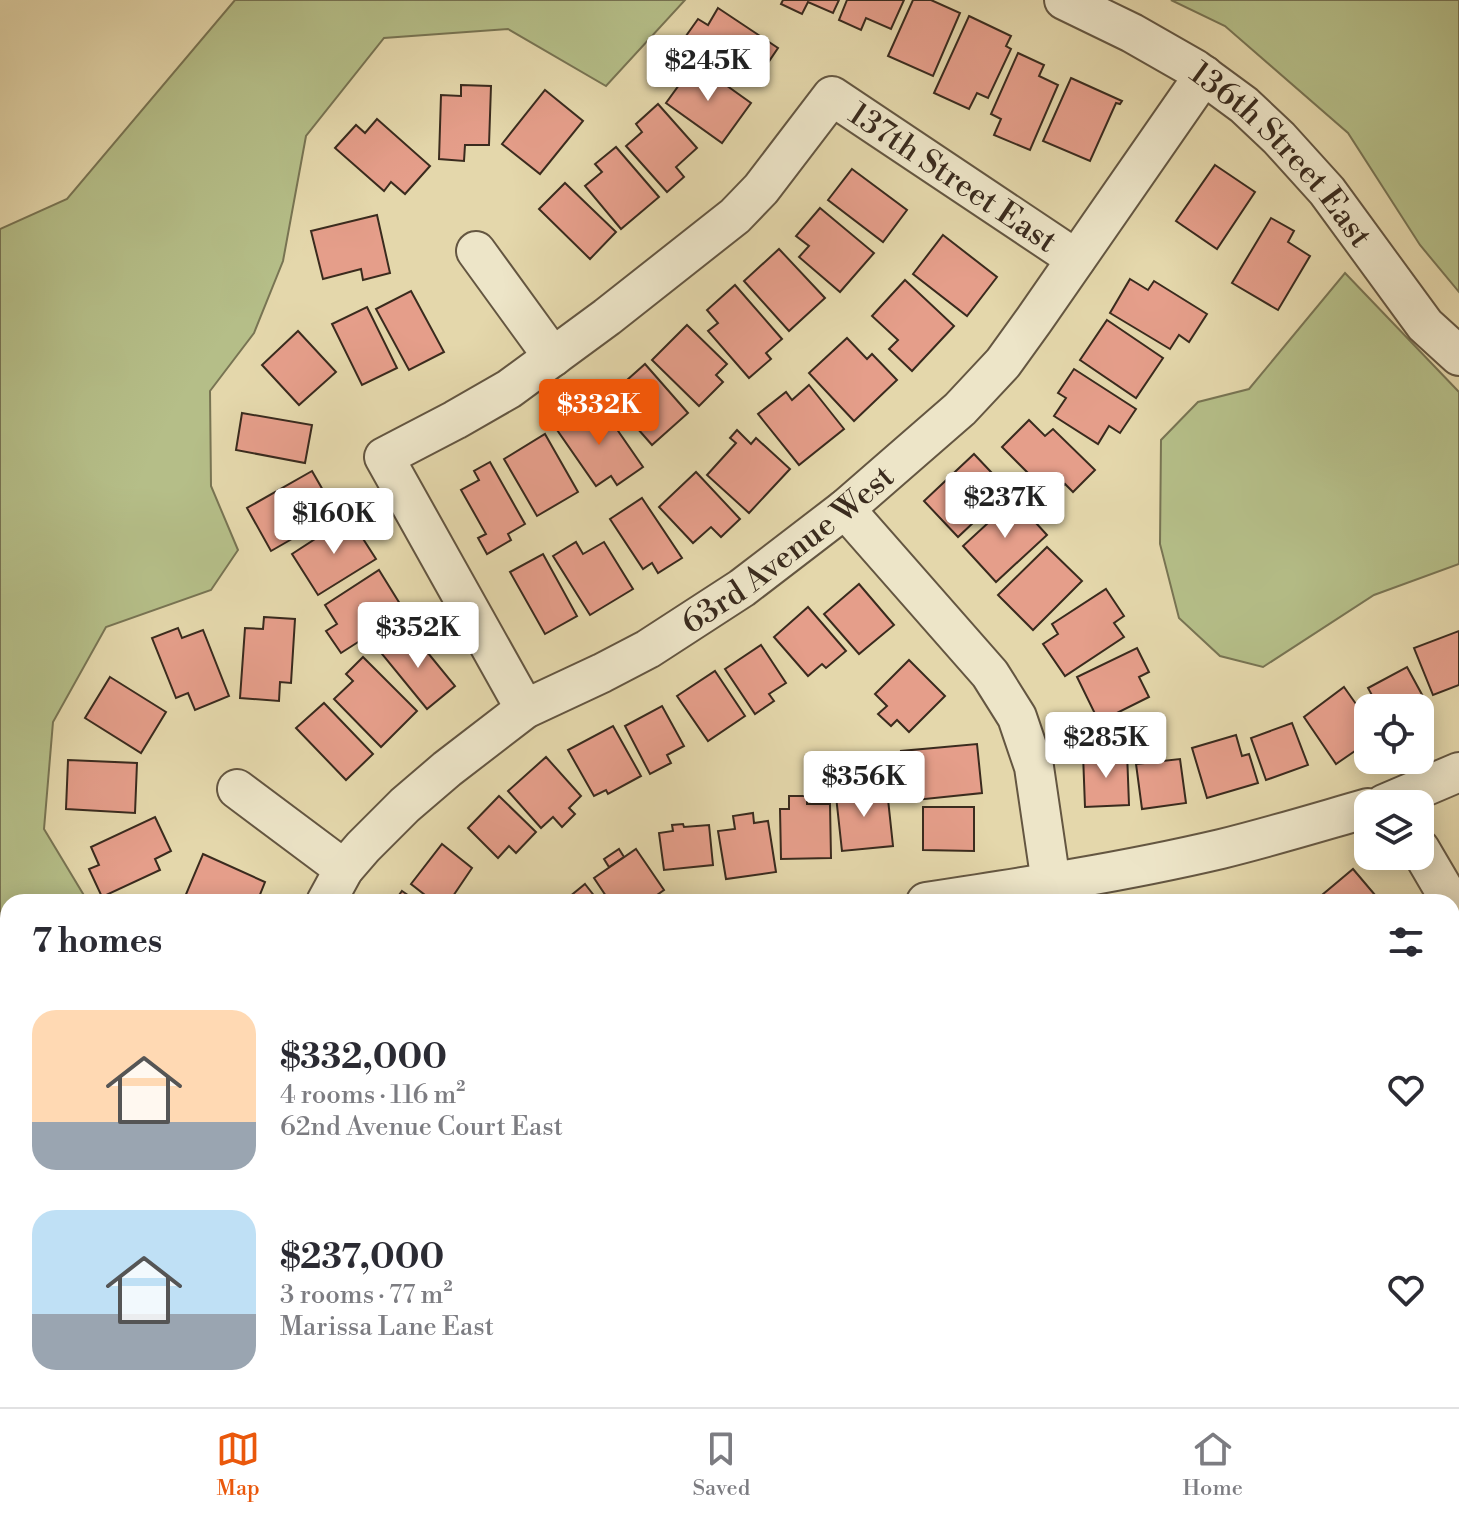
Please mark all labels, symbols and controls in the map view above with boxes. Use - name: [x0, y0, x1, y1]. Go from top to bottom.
- pin: $245K: [652, 35, 764, 103]
- text: $245K: [665, 45, 751, 77]
- street label: 136th Street East: [1182, 53, 1380, 255]
- street label: 137th Street East: [841, 94, 1064, 262]
- pin: $332K: [543, 379, 655, 447]
- text: $332K: [557, 389, 641, 421]
- street label: 63rd Avenue West: [674, 457, 902, 643]
- pin: $237K: [949, 472, 1061, 540]
- text: $237K: [963, 482, 1047, 514]
- pin: $160K: [278, 488, 390, 556]
- text: $160K: [292, 498, 376, 530]
- pin: $352K: [362, 602, 474, 670]
- text: $352K: [376, 612, 460, 644]
- map controls: [1354, 694, 1434, 870]
- button: locate: [1354, 694, 1434, 774]
- pin: $285K: [1050, 712, 1162, 780]
- text: $285K: [1063, 722, 1149, 754]
- pin: $356K: [808, 751, 920, 819]
- text: $356K: [822, 761, 906, 793]
- button: layers: [1354, 790, 1434, 870]
- icon: filters: [1384, 920, 1428, 964]
- text: 7 homes: [32, 921, 162, 963]
- text: $332,000: [280, 1037, 447, 1079]
- icon: home: [96, 1042, 192, 1138]
- icon: heart: [1384, 1068, 1428, 1112]
- text: 4 rooms · 116 m²: [280, 1079, 465, 1111]
- text: 62nd Avenue Court East: [280, 1111, 563, 1143]
- text: $237,000: [280, 1237, 444, 1279]
- icon: home: [96, 1242, 192, 1338]
- icon: heart: [1384, 1268, 1428, 1312]
- text: 3 rooms · 77 m²: [280, 1279, 452, 1311]
- text: Marissa Lane East: [280, 1311, 494, 1343]
- tab: Map: [216, 1427, 260, 1502]
- tab: Saved: [692, 1427, 750, 1502]
- tab: Home: [1182, 1427, 1243, 1502]

